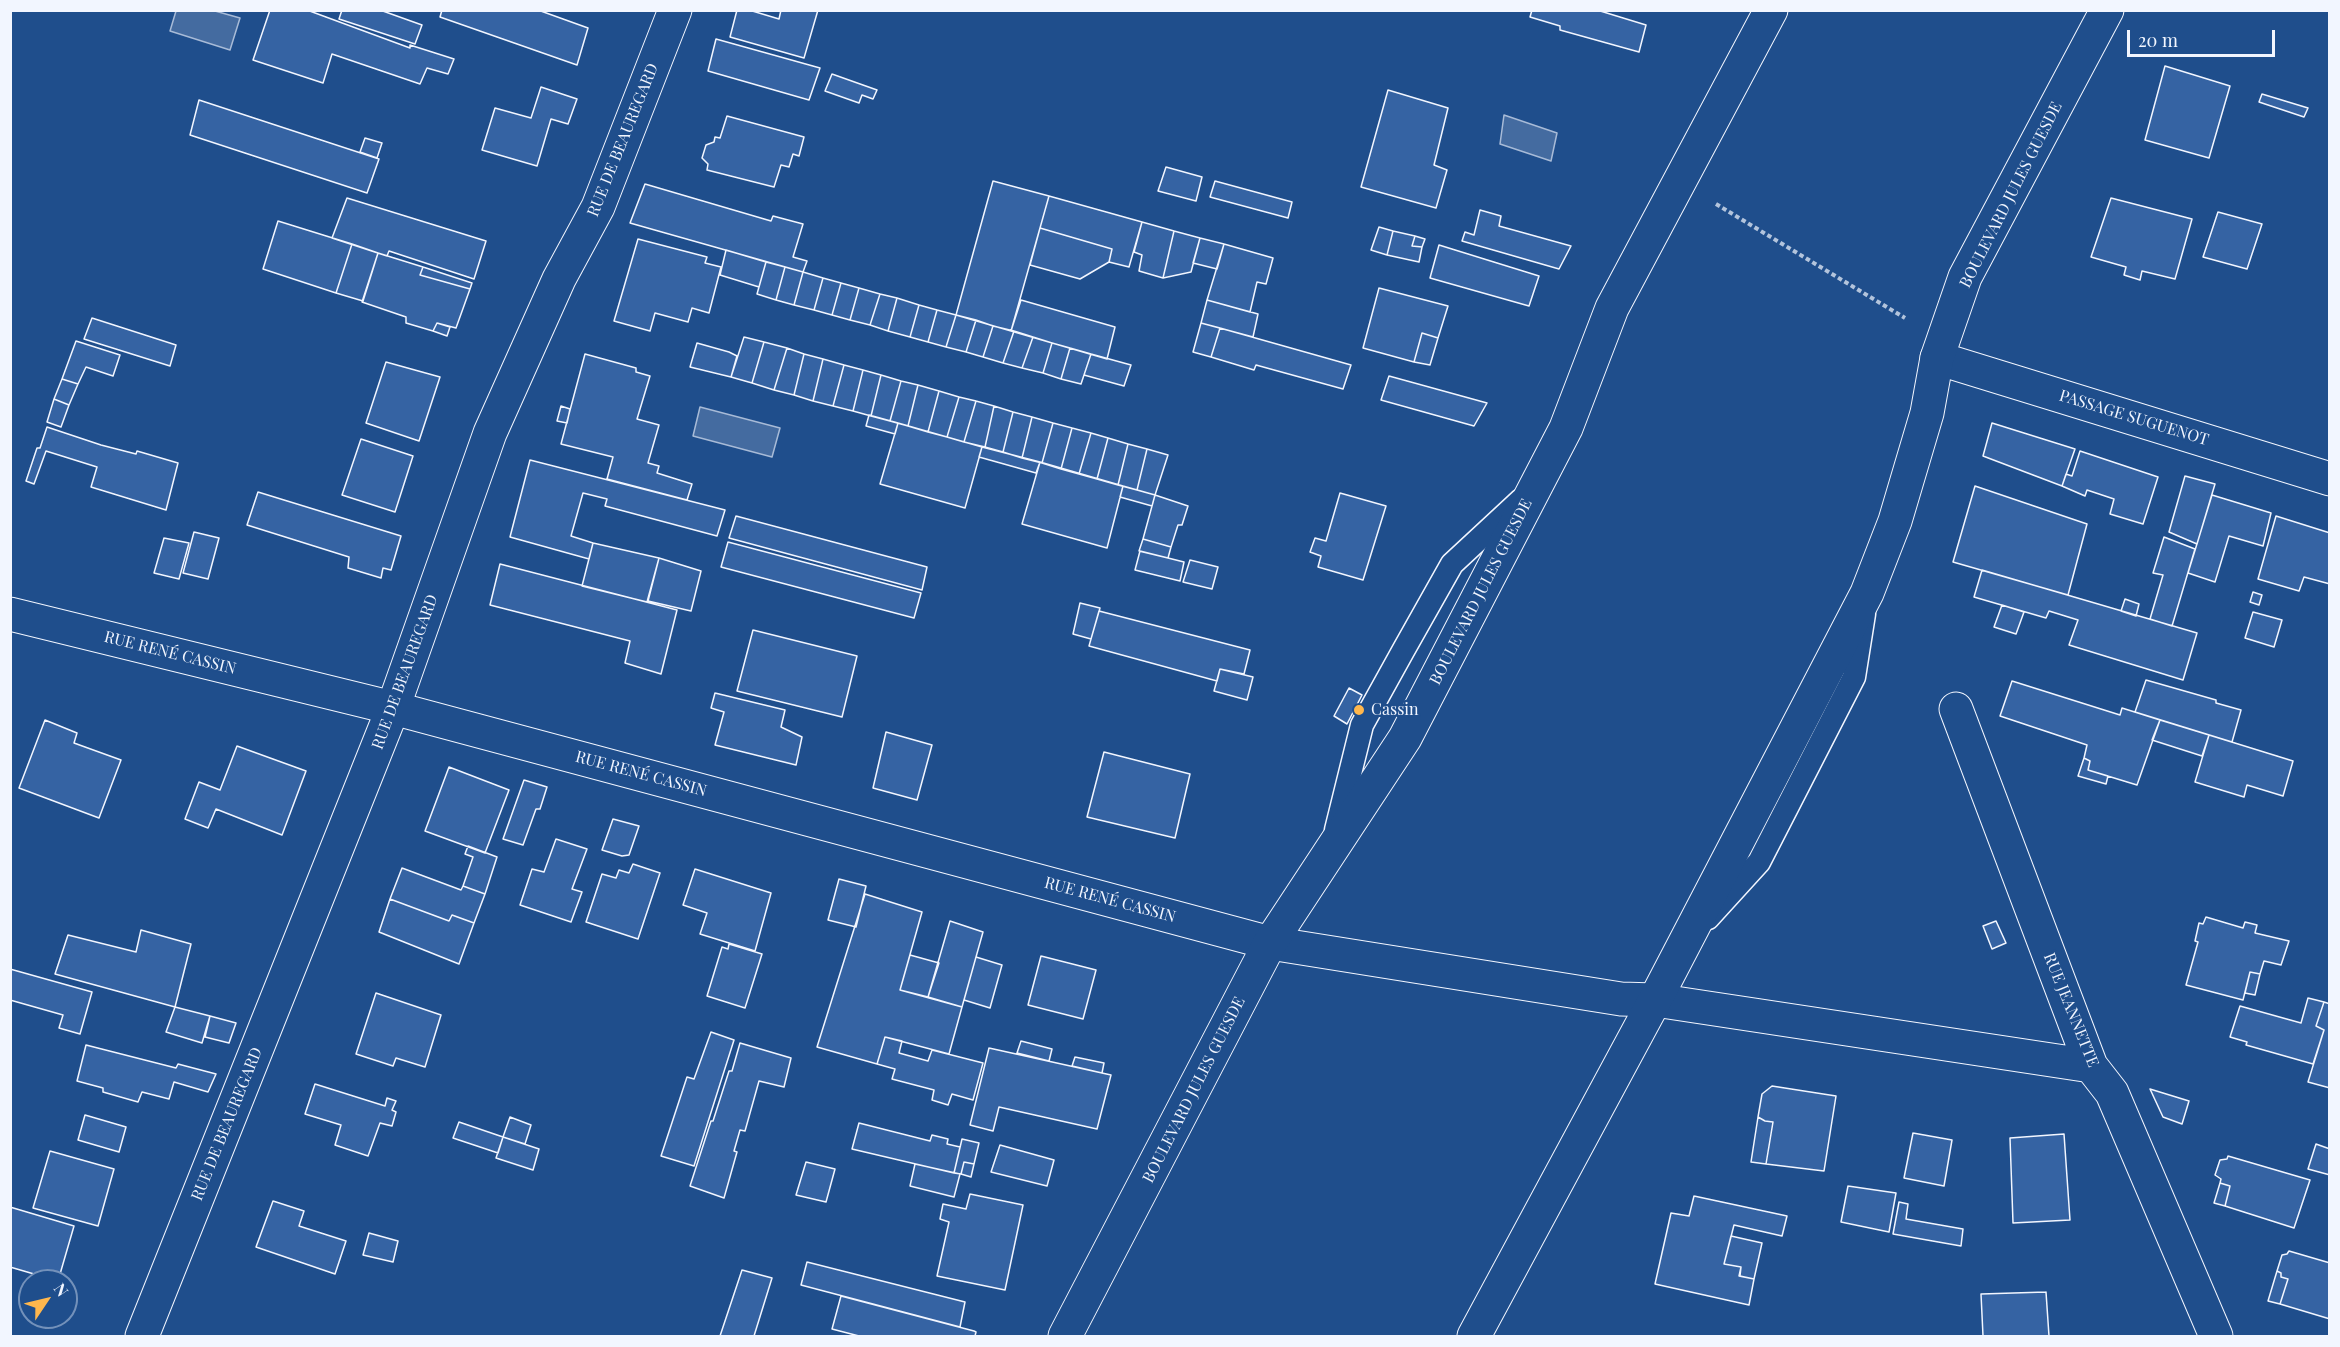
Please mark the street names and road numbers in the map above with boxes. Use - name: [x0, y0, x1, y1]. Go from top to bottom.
- street label: RUE DE BEAUREGARD: [583, 61, 663, 219]
- street label: BOULEVARD JULES GUESDE: [1956, 99, 2066, 291]
- street label: PASSAGE SUGUENOT: [2057, 386, 2211, 450]
- street label: BOULEVARD JULES GUESDE: [1426, 496, 1536, 688]
- street label: RUE DE BEAUREGARD: [368, 592, 442, 752]
- street label: RUE RENÉ CASSIN: [102, 627, 238, 679]
- street label: RUE RENÉ CASSIN: [573, 747, 709, 801]
- street label: RUE RENÉ CASSIN: [1042, 873, 1178, 927]
- street label: RUE JEANNETTE: [2039, 950, 2103, 1070]
- street label: BOULEVARD JULES GUESDE: [1139, 994, 1249, 1186]
- street label: RUE DE BEAUREGARD: [187, 1045, 267, 1203]

